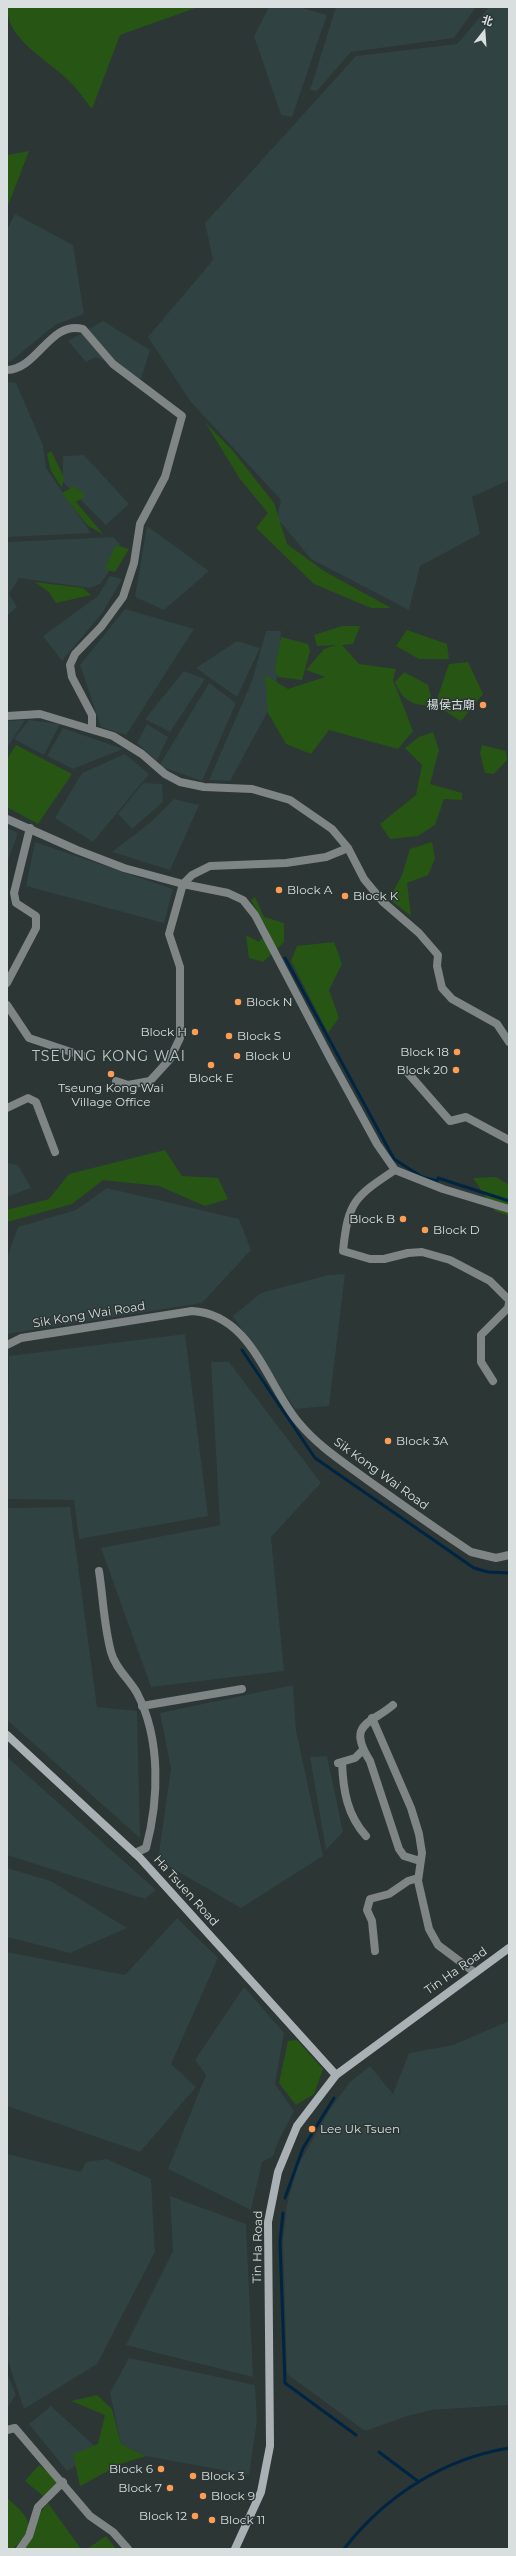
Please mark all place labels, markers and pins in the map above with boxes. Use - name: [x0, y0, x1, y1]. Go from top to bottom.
- place label: 楊侯古廟: [427, 698, 475, 712]
- marker: 楊侯古廟: [478, 700, 488, 710]
- place label: Block A: [287, 883, 332, 897]
- marker: Block A: [274, 885, 284, 895]
- place label: Block K: [353, 889, 398, 903]
- marker: Block K: [340, 891, 350, 901]
- place label: Block N: [246, 995, 293, 1009]
- marker: Block N: [233, 997, 243, 1007]
- place label: Block H: [140, 1025, 187, 1039]
- marker: Block H: [190, 1027, 200, 1037]
- place label: Block S: [237, 1029, 281, 1043]
- marker: Block S: [224, 1031, 234, 1041]
- place label: Block 18: [400, 1045, 449, 1059]
- marker: Block 18: [452, 1047, 462, 1057]
- place label: Block U: [245, 1049, 291, 1063]
- marker: Block U: [232, 1051, 242, 1061]
- marker: Block E: [206, 1060, 216, 1070]
- place label: Block 20: [396, 1063, 448, 1077]
- marker: Block 20: [451, 1065, 461, 1075]
- marker: Tseung Kong Wai Village Office: [106, 1069, 116, 1079]
- place label: Block E: [189, 1071, 233, 1085]
- place label: Tseung Kong Wai Village Office: [58, 1081, 164, 1109]
- place label: Block B: [349, 1212, 395, 1226]
- marker: Block B: [398, 1214, 408, 1224]
- place label: Block D: [433, 1223, 480, 1237]
- marker: Block D: [420, 1225, 430, 1235]
- place label: Block 3A: [396, 1434, 448, 1448]
- marker: Block 3A: [383, 1436, 393, 1446]
- place label: Lee Uk Tsuen: [320, 2122, 400, 2136]
- marker: Lee Uk Tsuen: [307, 2124, 317, 2134]
- place label: Block 6: [109, 2462, 153, 2476]
- marker: Block 6: [156, 2464, 166, 2474]
- place label: Block 3: [201, 2469, 245, 2483]
- marker: Block 3: [188, 2471, 198, 2481]
- place label: Block 7: [118, 2481, 162, 2495]
- marker: Block 7: [165, 2483, 175, 2493]
- place label: Block 9: [211, 2489, 255, 2503]
- marker: Block 9: [198, 2491, 208, 2501]
- place label: Block 12: [139, 2509, 187, 2523]
- marker: Block 12: [190, 2511, 200, 2521]
- place label: Block 11: [220, 2513, 265, 2527]
- marker: Block 11: [207, 2515, 217, 2525]

